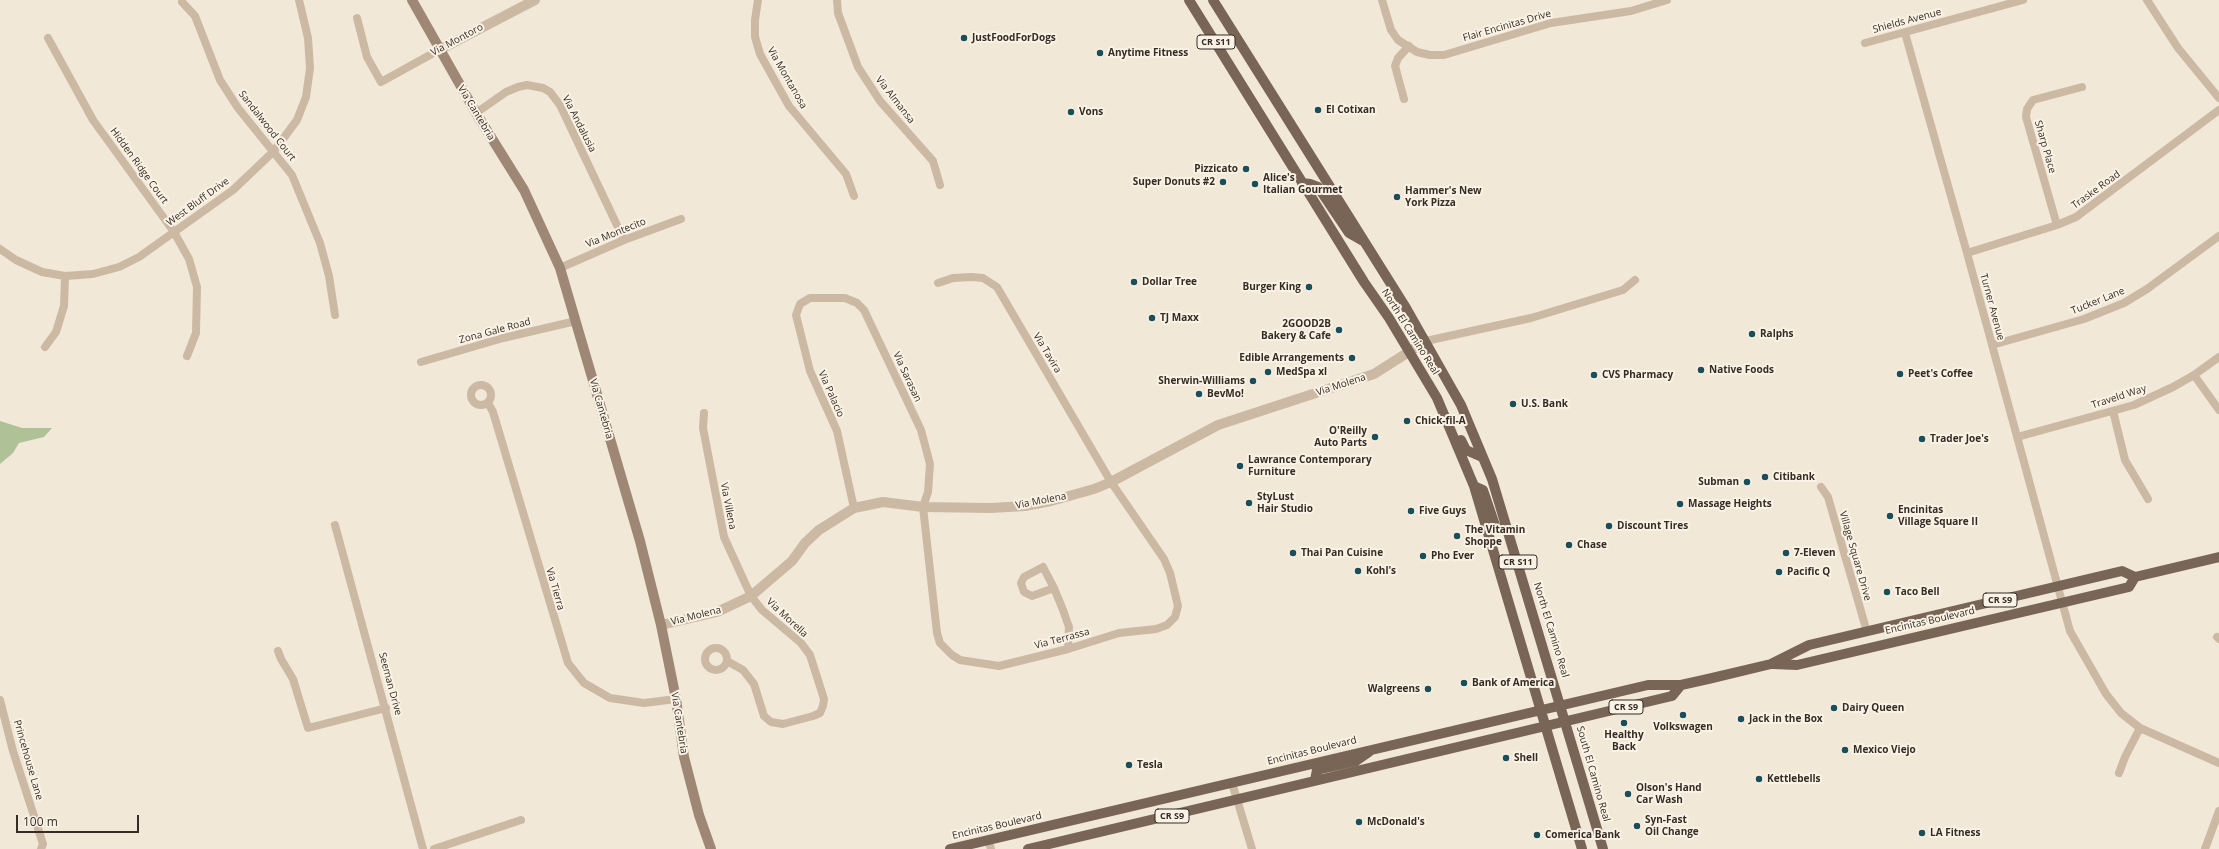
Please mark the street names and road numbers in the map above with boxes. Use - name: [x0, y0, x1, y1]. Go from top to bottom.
- street label: Shields Avenue: [1871, 6, 1943, 36]
- street label: Flair Encinitas Drive: [1462, 8, 1552, 44]
- street label: Via Montoro: [429, 21, 485, 59]
- road number: CR S11: [1197, 35, 1235, 49]
- street label: Via Montanosa: [764, 45, 810, 111]
- street label: Via Almansa: [873, 74, 917, 126]
- street label: Via Cantebria: [455, 83, 497, 143]
- street label: Sandalwood Court: [236, 88, 298, 164]
- street label: Via Andalusia: [560, 94, 598, 154]
- street label: Sharp Place: [2032, 119, 2058, 175]
- street label: Hidden Ridge Court: [107, 126, 171, 206]
- street label: Traske Road: [2069, 168, 2123, 212]
- street label: West Bluff Drive: [164, 175, 232, 229]
- street label: Via Montecito: [584, 215, 648, 251]
- street label: Turner Avenue: [1977, 272, 2007, 342]
- street label: Tucker Lane: [2070, 285, 2126, 317]
- street label: North El Camino Real: [1379, 287, 1441, 377]
- street label: Zona Gale Road: [458, 316, 532, 346]
- street label: Via Tavira: [1030, 331, 1064, 375]
- street label: Via Sarasan: [890, 350, 924, 404]
- street label: Via Palacio: [815, 369, 847, 419]
- street label: Via Molena: [1315, 371, 1367, 399]
- street label: Via Cantebria: [587, 378, 615, 440]
- street label: Traveld Way: [2090, 383, 2148, 411]
- street label: Via Villena: [718, 482, 738, 530]
- street label: Via Molena: [1015, 490, 1067, 512]
- street label: Village Square Drive: [1836, 510, 1874, 602]
- road number: CR S11: [1499, 555, 1537, 569]
- street label: Via Tierra: [543, 566, 567, 612]
- street label: North El Camino Real: [1531, 581, 1571, 679]
- road number: CR S9: [1983, 593, 2017, 607]
- street label: Via Morella: [764, 596, 810, 640]
- street label: Via Molena: [670, 604, 722, 628]
- street label: Encinitas Boulevard: [1884, 605, 1976, 637]
- street label: Via Terrassa: [1033, 626, 1091, 652]
- street label: Seeman Drive: [376, 651, 404, 717]
- street label: Via Cantebria: [668, 691, 690, 755]
- road number: CR S9: [1609, 700, 1643, 714]
- street label: Princehouse Lane: [11, 718, 45, 802]
- street label: South El Camino Real: [1574, 725, 1612, 823]
- street label: Encinitas Boulevard: [1266, 734, 1358, 768]
- road number: CR S9: [1155, 809, 1189, 823]
- street label: Encinitas Boulevard: [951, 810, 1043, 842]

